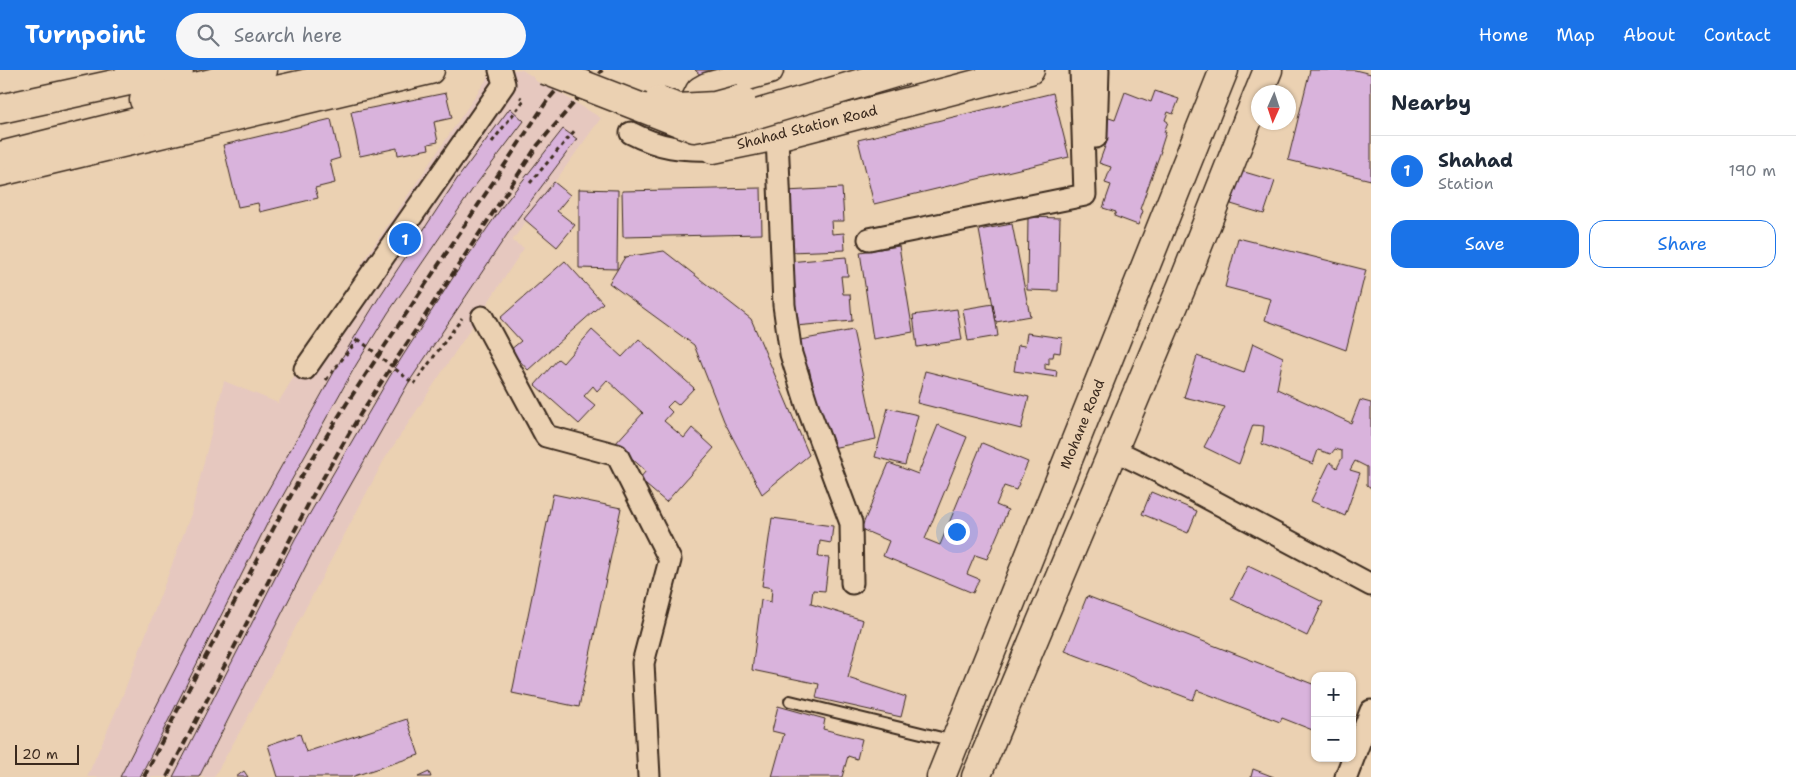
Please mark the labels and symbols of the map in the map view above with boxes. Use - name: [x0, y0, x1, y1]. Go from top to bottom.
- north arrow: [1251, 85, 1296, 130]
- street label: Shahad Station Road: [735, 101, 879, 153]
- pin: 1: [389, 220, 421, 258]
- street label: Mohane Road: [1056, 376, 1108, 472]
- your location: [944, 519, 970, 545]
- scale bar: [15, 742, 79, 765]

